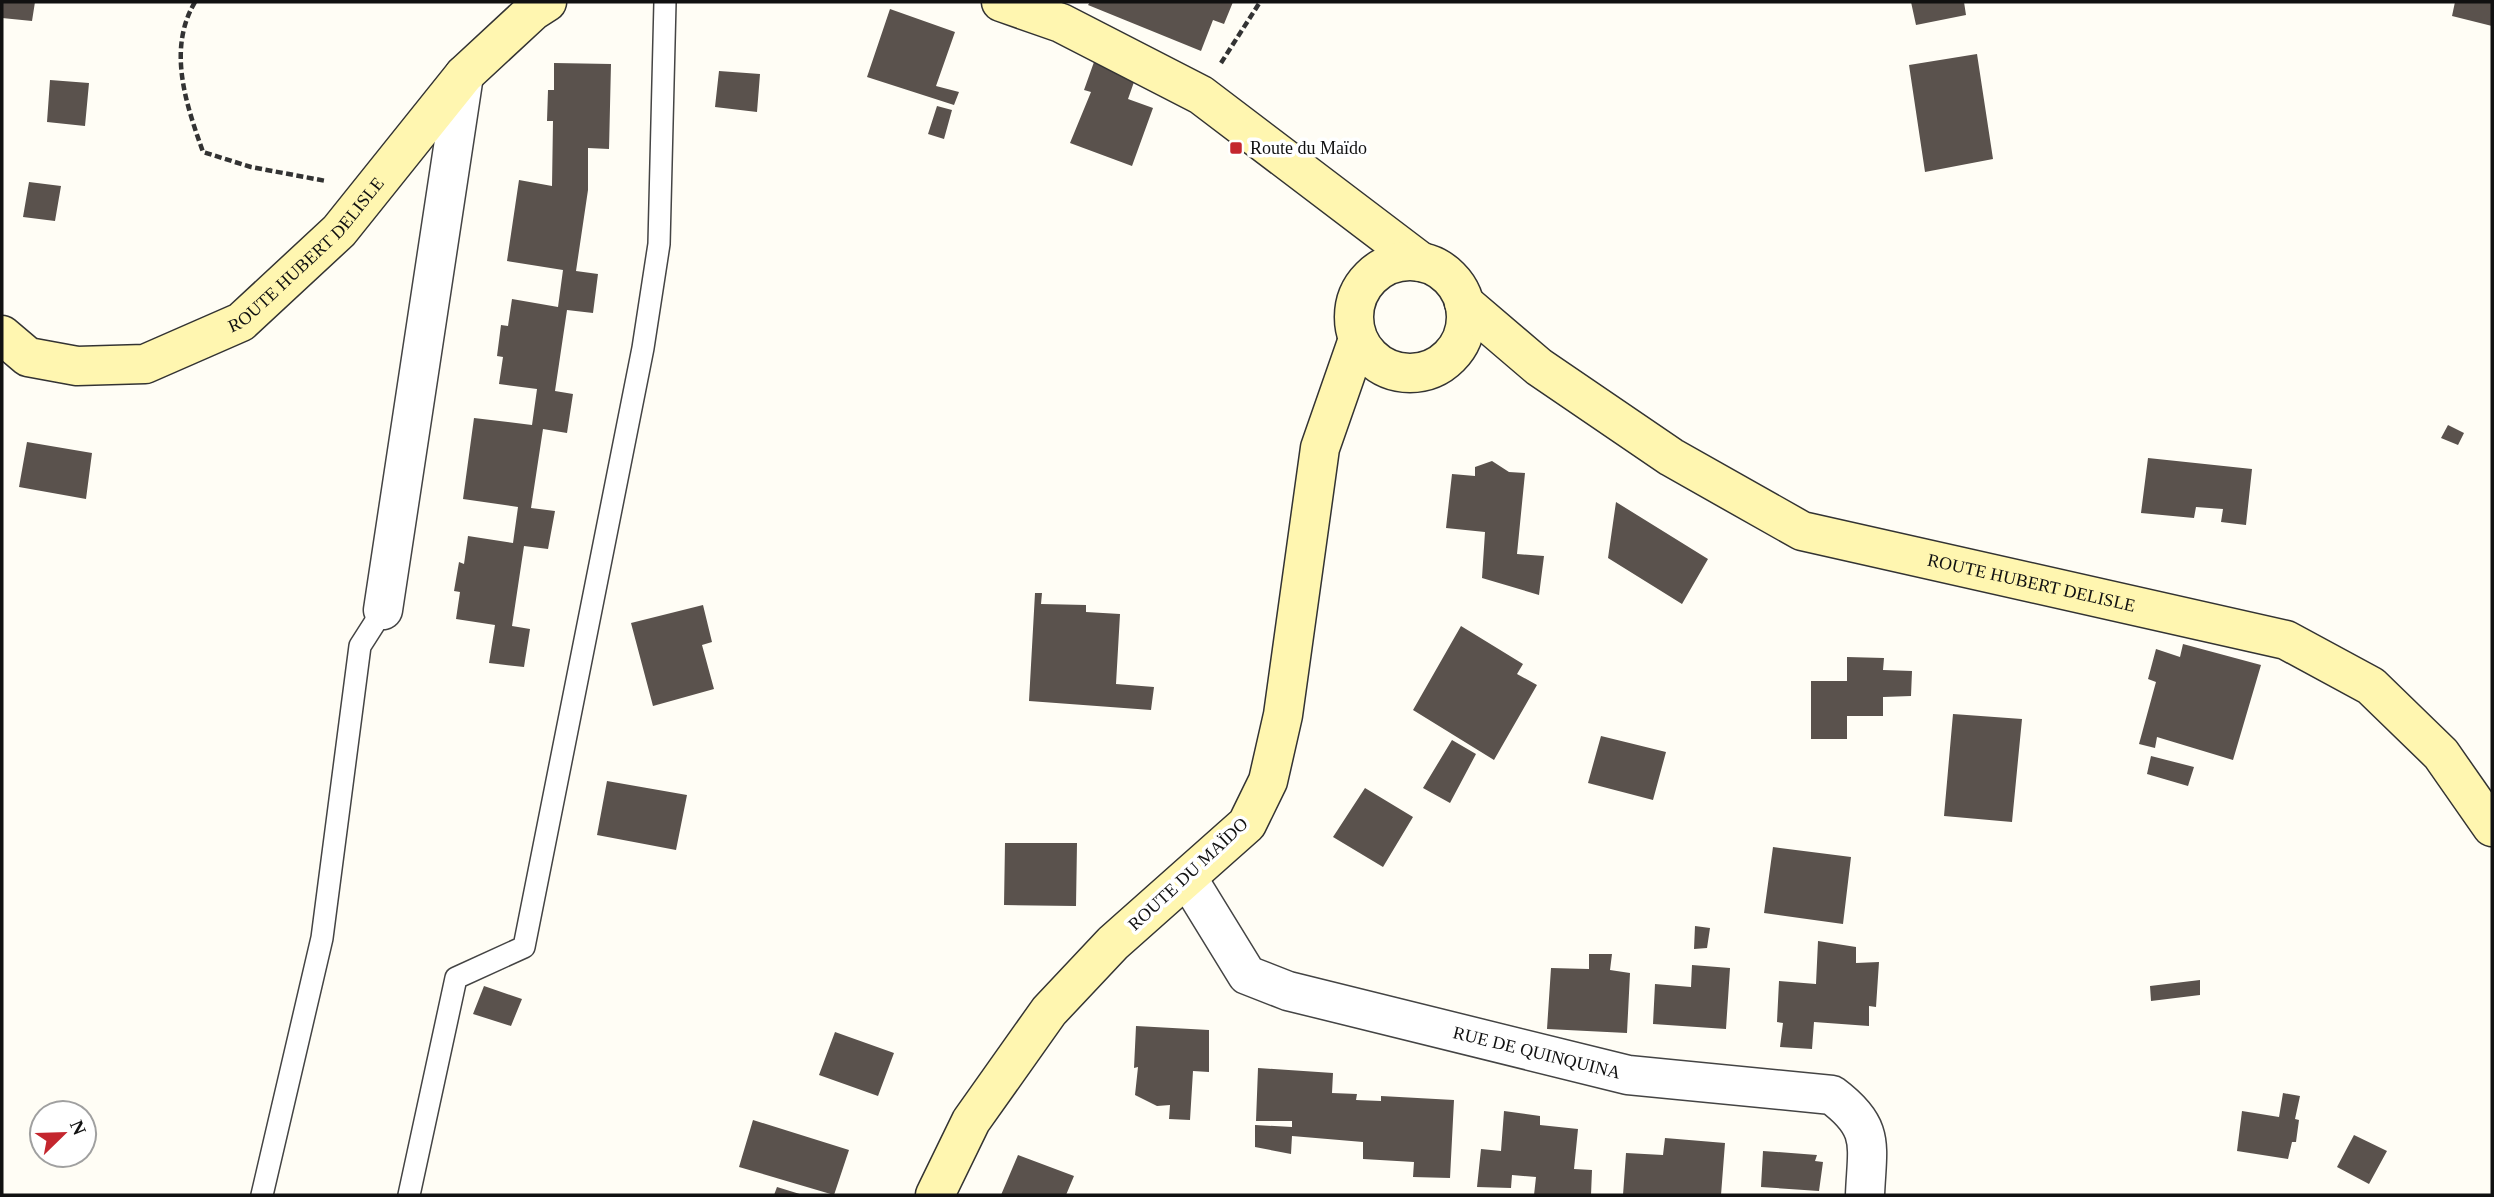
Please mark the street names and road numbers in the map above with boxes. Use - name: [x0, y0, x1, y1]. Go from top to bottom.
- street label: ROUTE HUBERT DELISLE: [225, 173, 388, 336]
- street label: ROUTE HUBERT DELISLE: [1926, 550, 2137, 616]
- street label: ROUTE DU MAÏDO: [1124, 813, 1252, 935]
- street label: RUE DE QUINQUINA: [1451, 1022, 1623, 1083]

